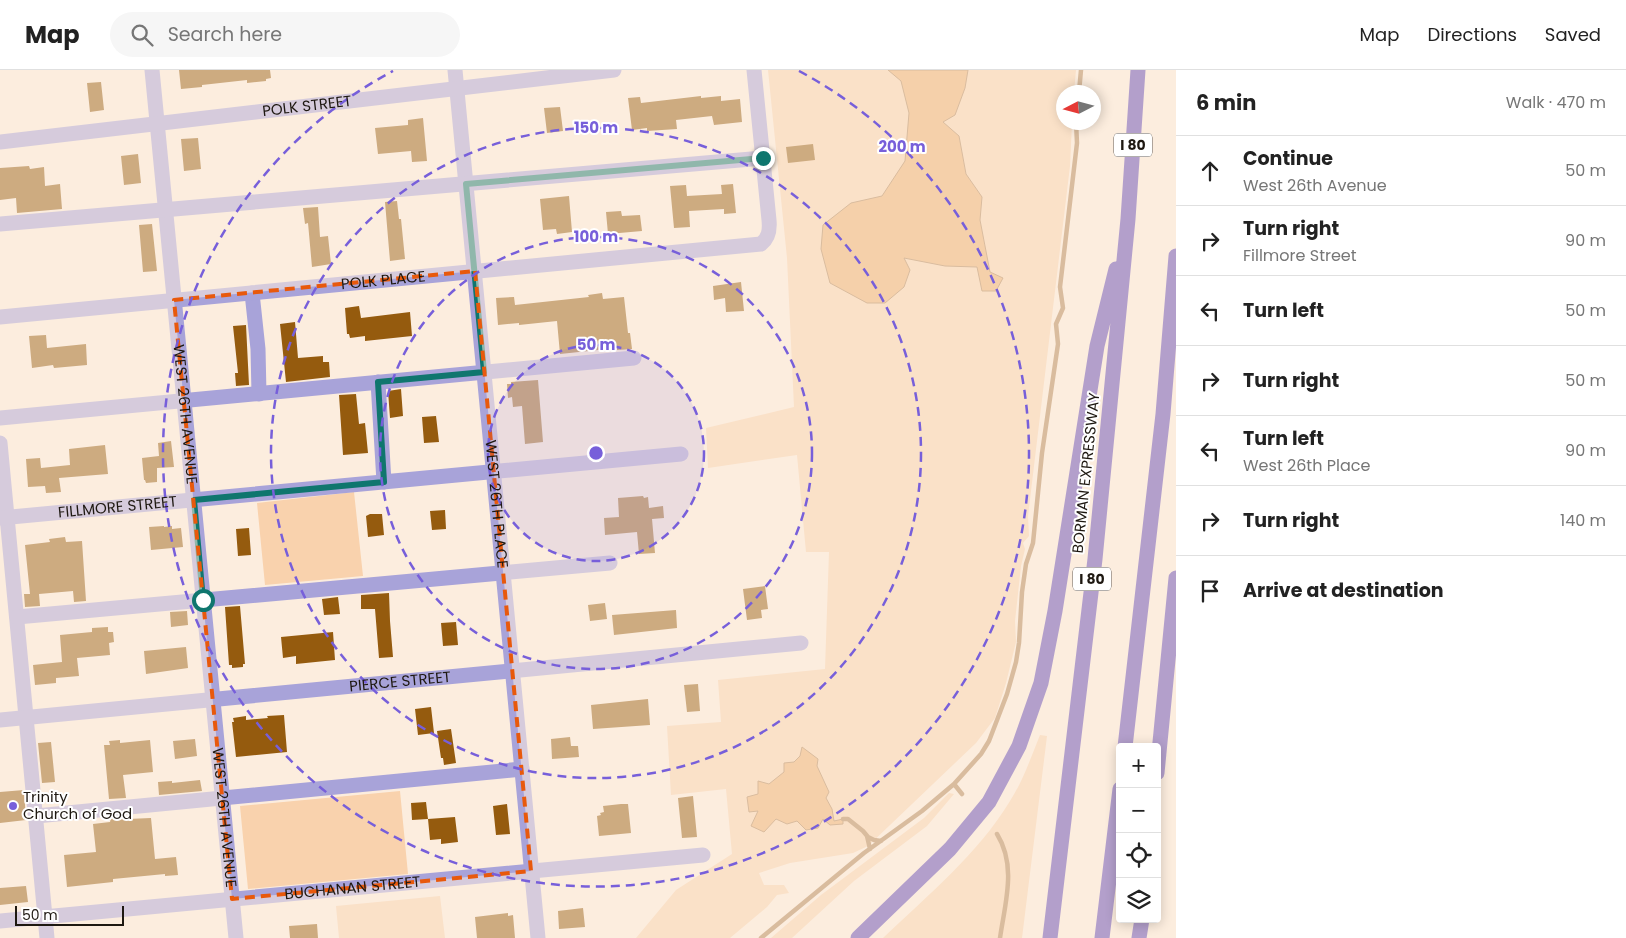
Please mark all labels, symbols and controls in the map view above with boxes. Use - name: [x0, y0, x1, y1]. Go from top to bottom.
- search box: [110, 12, 460, 57]
- text: Map: [25, 18, 80, 51]
- icon: search: [128, 21, 156, 49]
- text: Search here: [168, 21, 282, 48]
- text: Map: [1360, 22, 1399, 47]
- text: Directions: [1427, 22, 1517, 47]
- text: Saved: [1545, 22, 1601, 47]
- north arrow: [1056, 85, 1101, 130]
- text: 6 min: [1196, 88, 1256, 117]
- street label: POLK STREET: [261, 90, 353, 121]
- text: Walk · 470 m: [1506, 91, 1606, 114]
- text: 150 m: [574, 117, 618, 138]
- road number: I 80: [1114, 134, 1152, 156]
- text: 200 m: [878, 136, 926, 157]
- text: Continue: [1243, 145, 1333, 172]
- route end: [752, 147, 775, 170]
- icon: ahead: [1196, 157, 1224, 185]
- text: 50 m: [1565, 159, 1606, 182]
- text: West 26th Avenue: [1243, 174, 1387, 197]
- text: Turn right: [1243, 215, 1339, 242]
- text: 100 m: [574, 226, 618, 247]
- icon: right: [1196, 227, 1224, 255]
- text: 90 m: [1565, 229, 1606, 252]
- text: Fillmore Street: [1243, 244, 1357, 267]
- street label: POLK PLACE: [340, 265, 426, 294]
- icon: left: [1196, 297, 1224, 325]
- text: Turn left: [1243, 297, 1324, 324]
- text: 50 m: [1565, 299, 1606, 322]
- text: 50 m: [577, 334, 615, 355]
- street label: WEST 26TH AVENUE: [169, 343, 203, 485]
- icon: right: [1196, 367, 1224, 395]
- text: Turn right: [1243, 367, 1339, 394]
- text: 50 m: [1565, 369, 1606, 392]
- street label: BORMAN EXPRESSWAY: [1067, 391, 1104, 554]
- text: Turn left: [1243, 425, 1324, 452]
- icon: left: [1196, 437, 1224, 465]
- street label: WEST 26TH PLACE: [480, 439, 514, 569]
- text: 90 m: [1565, 439, 1606, 462]
- centre of rings: [587, 444, 605, 462]
- text: West 26th Place: [1243, 454, 1370, 477]
- street label: FILLMORE STREET: [57, 490, 178, 523]
- icon: right: [1196, 507, 1224, 535]
- text: Turn right: [1243, 507, 1339, 534]
- text: 140 m: [1560, 509, 1606, 532]
- road number: I 80: [1073, 568, 1111, 590]
- icon: arrive: [1196, 577, 1224, 605]
- text: Arrive at destination: [1243, 577, 1444, 604]
- route start: [192, 589, 215, 612]
- street label: PIERCE STREET: [348, 666, 452, 696]
- map controls: [1116, 743, 1161, 923]
- button: +: [1116, 743, 1161, 788]
- street label: WEST 26TH AVENUE: [208, 747, 242, 888]
- place label: Trinity Church of God: [23, 786, 132, 824]
- button: −: [1116, 788, 1161, 833]
- marker: Trinity Church of God: [7, 800, 19, 812]
- button: locate: [1116, 833, 1161, 878]
- street label: BUCHANAN STREET: [284, 871, 421, 904]
- button: layers: [1116, 878, 1161, 923]
- scale bar: [15, 903, 124, 926]
- text: 50 m: [22, 905, 58, 925]

